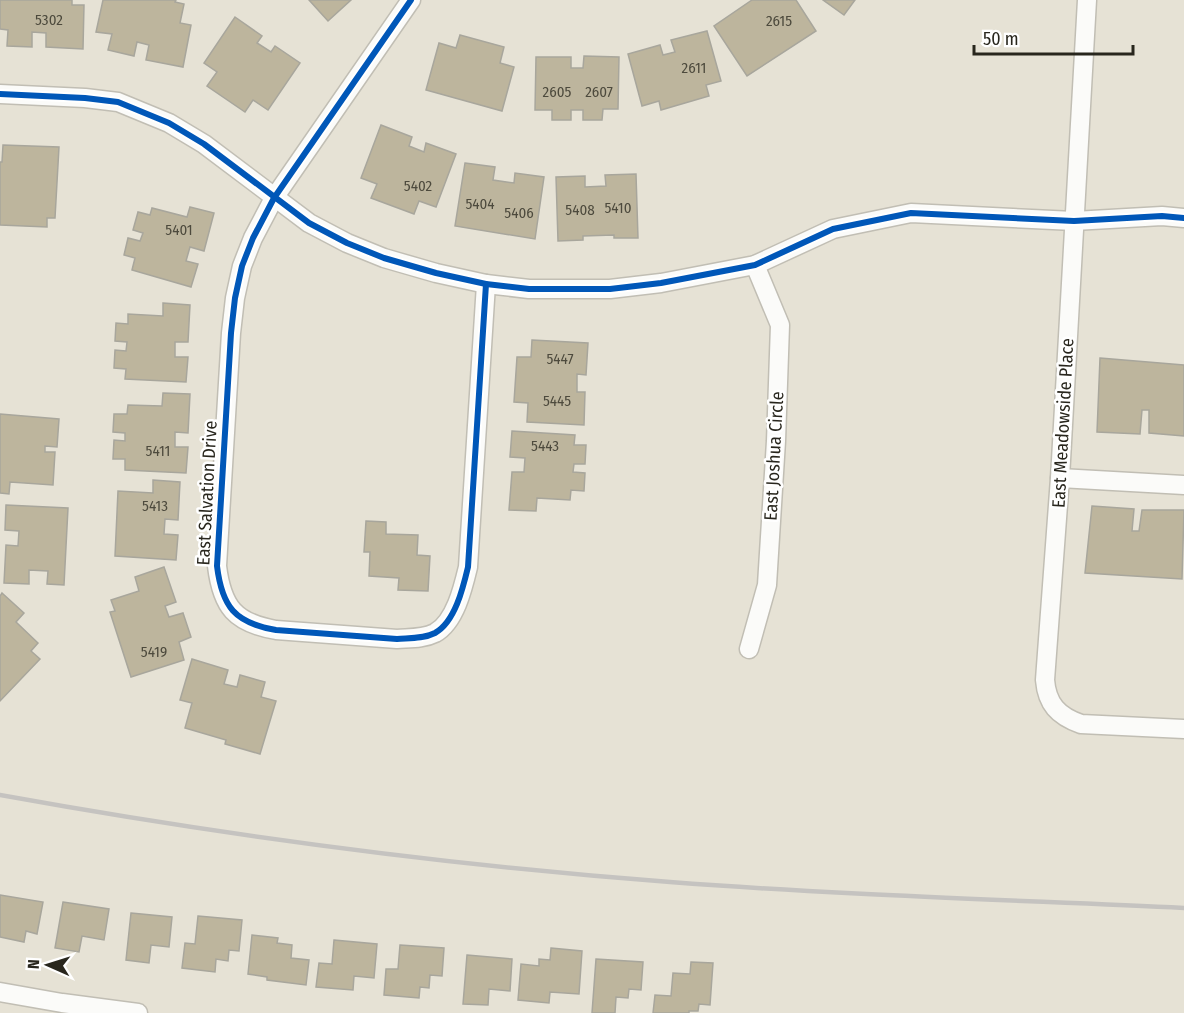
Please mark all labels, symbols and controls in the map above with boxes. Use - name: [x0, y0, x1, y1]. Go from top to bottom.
- house number: 5302: [35, 11, 63, 29]
- house number: 2615: [766, 12, 792, 30]
- scale bar: [974, 18, 1133, 56]
- text: 50 m: [983, 28, 1019, 50]
- house number: 2611: [682, 59, 706, 77]
- house number: 2605: [543, 83, 571, 101]
- house number: 2607: [585, 83, 613, 101]
- house number: 5402: [404, 177, 433, 195]
- house number: 5404: [465, 195, 495, 213]
- house number: 5410: [604, 199, 632, 217]
- house number: 5408: [565, 201, 595, 219]
- house number: 5406: [504, 204, 534, 222]
- house number: 5401: [165, 221, 193, 239]
- street label: East Meadowside Place: [1048, 337, 1078, 508]
- house number: 5447: [546, 350, 574, 368]
- street label: East Joshua Circle: [760, 391, 788, 521]
- house number: 5445: [543, 392, 571, 410]
- street label: East Salvation Drive: [192, 420, 222, 566]
- house number: 5443: [531, 437, 559, 455]
- house number: 5411: [146, 442, 170, 460]
- house number: 5413: [142, 497, 168, 515]
- house number: 5419: [141, 643, 167, 661]
- north arrow: [18, 935, 78, 995]
- text: N: [24, 959, 43, 970]

